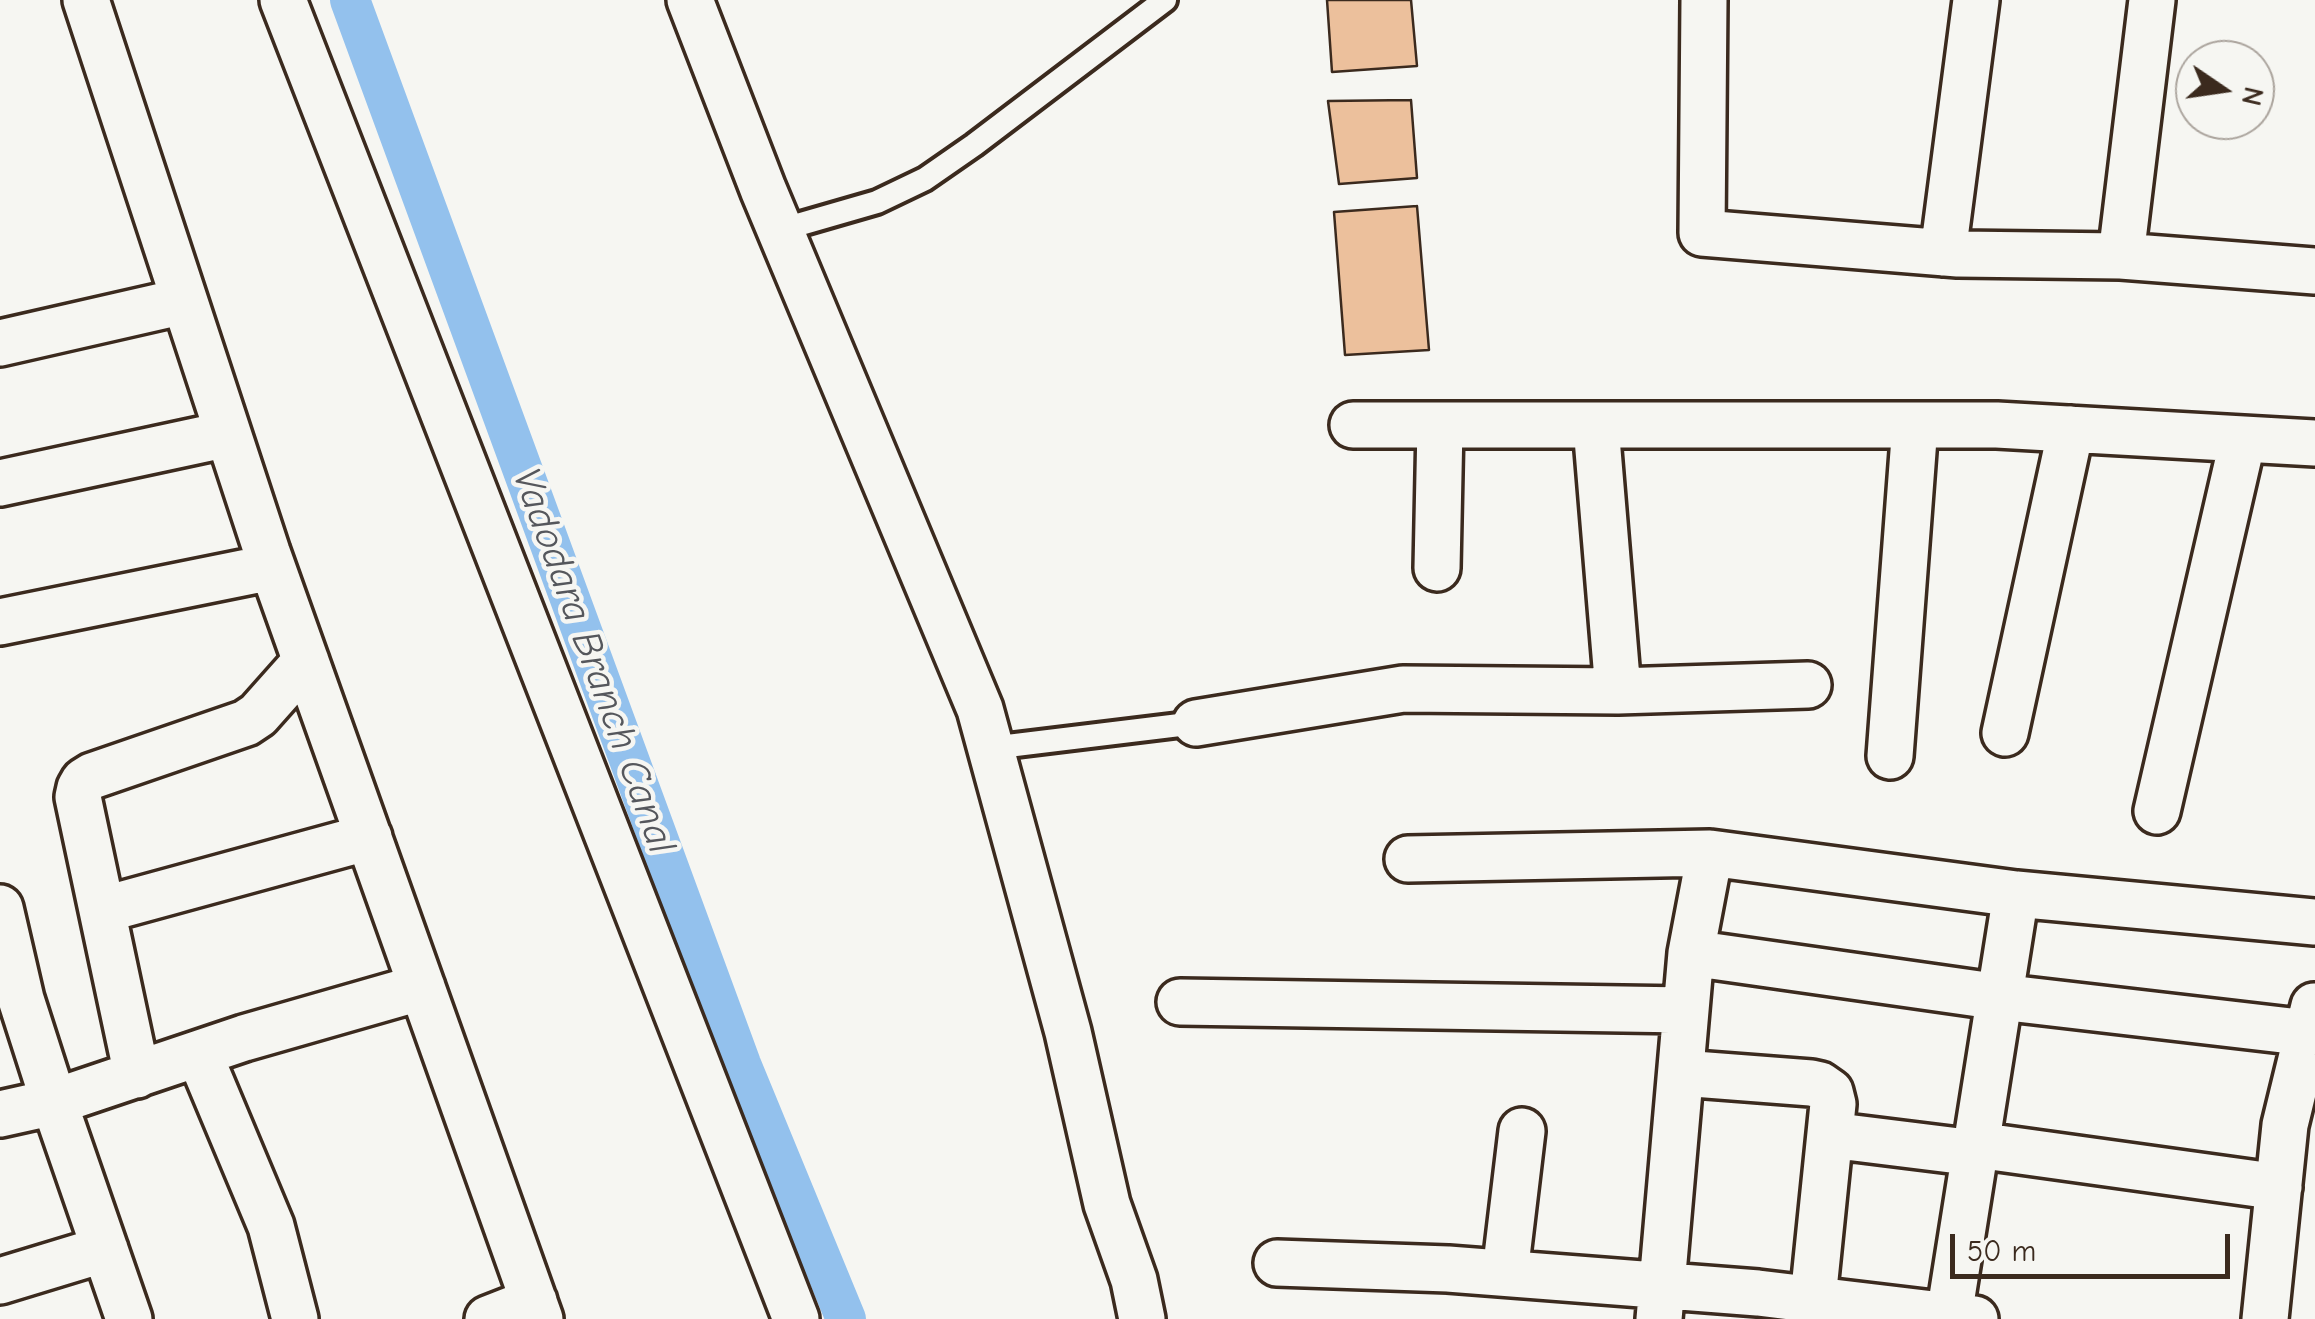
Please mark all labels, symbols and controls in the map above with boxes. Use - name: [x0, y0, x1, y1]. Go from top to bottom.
- north arrow: [2175, 40, 2275, 140]
- text: N: [2235, 84, 2270, 109]
- water label: Vadodara Branch Canal: [501, 462, 685, 860]
- scale bar: [1955, 1214, 2235, 1276]
- text: 50 m: [1967, 1234, 2036, 1269]

